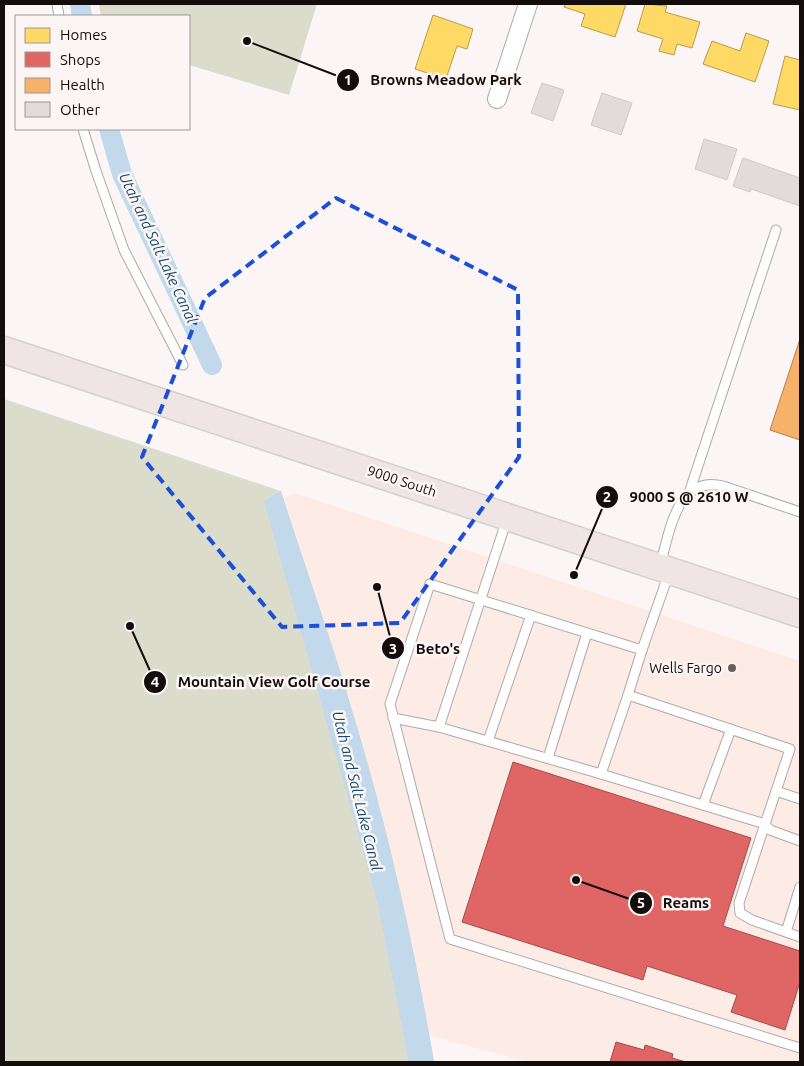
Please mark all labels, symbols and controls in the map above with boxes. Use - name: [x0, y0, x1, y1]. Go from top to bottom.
- legend: [15, 15, 190, 130]
- text: Homes: [60, 26, 107, 43]
- text: Shops: [60, 51, 101, 68]
- callout: Browns Meadow Park: [335, 65, 531, 95]
- text: 1: [344, 71, 352, 88]
- text: Browns Meadow Park: [370, 71, 522, 88]
- text: Health: [60, 76, 105, 93]
- text: Other: [60, 101, 100, 118]
- water label: Utah and Salt Lake Canal: [116, 170, 201, 327]
- street label: 9000 South: [365, 462, 439, 500]
- callout: 9000 S @ 2610 W: [595, 482, 759, 512]
- text: 2: [603, 488, 611, 505]
- text: 9000 S @ 2610 W: [629, 488, 749, 505]
- callout: Beto's: [381, 633, 470, 663]
- text: 3: [389, 640, 397, 657]
- text: Beto's: [416, 640, 460, 657]
- place label: Wells Fargo: [649, 660, 722, 676]
- marker: Wells Fargo: [726, 662, 738, 674]
- callout: Mountain View Golf Course: [142, 667, 380, 697]
- text: 4: [151, 673, 159, 690]
- text: Mountain View Golf Course: [178, 673, 370, 690]
- water label: Utah and Salt Lake Canal: [329, 709, 386, 873]
- callout: Reams: [628, 888, 719, 918]
- text: 5: [637, 894, 645, 911]
- text: Reams: [663, 894, 709, 911]

